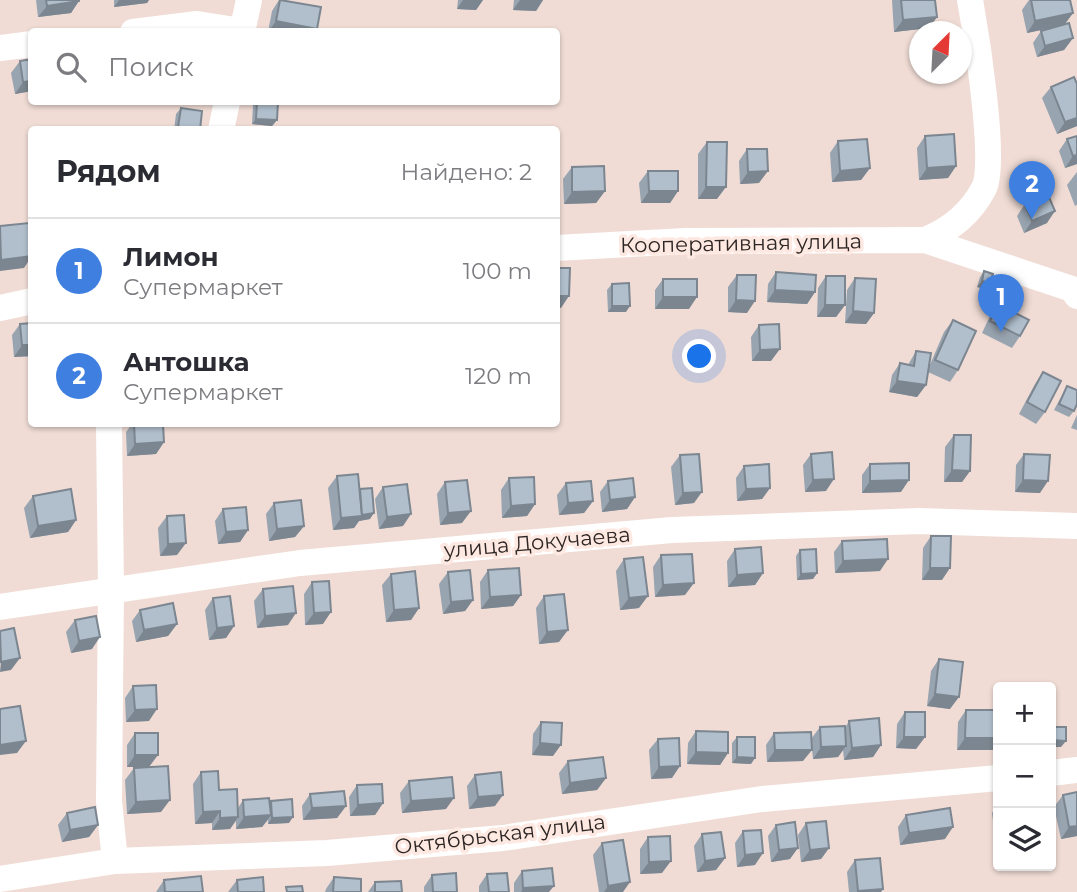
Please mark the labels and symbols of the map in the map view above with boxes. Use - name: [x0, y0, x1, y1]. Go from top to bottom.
- north arrow: [909, 21, 972, 84]
- pin: 2: [1009, 161, 1055, 219]
- street label: Кооперативная улица: [620, 228, 862, 258]
- pin: 1: [978, 274, 1024, 332]
- your location: [682, 339, 716, 373]
- street label: улица Докучаева: [442, 521, 631, 563]
- street label: Октябрьская улица: [393, 809, 607, 859]

